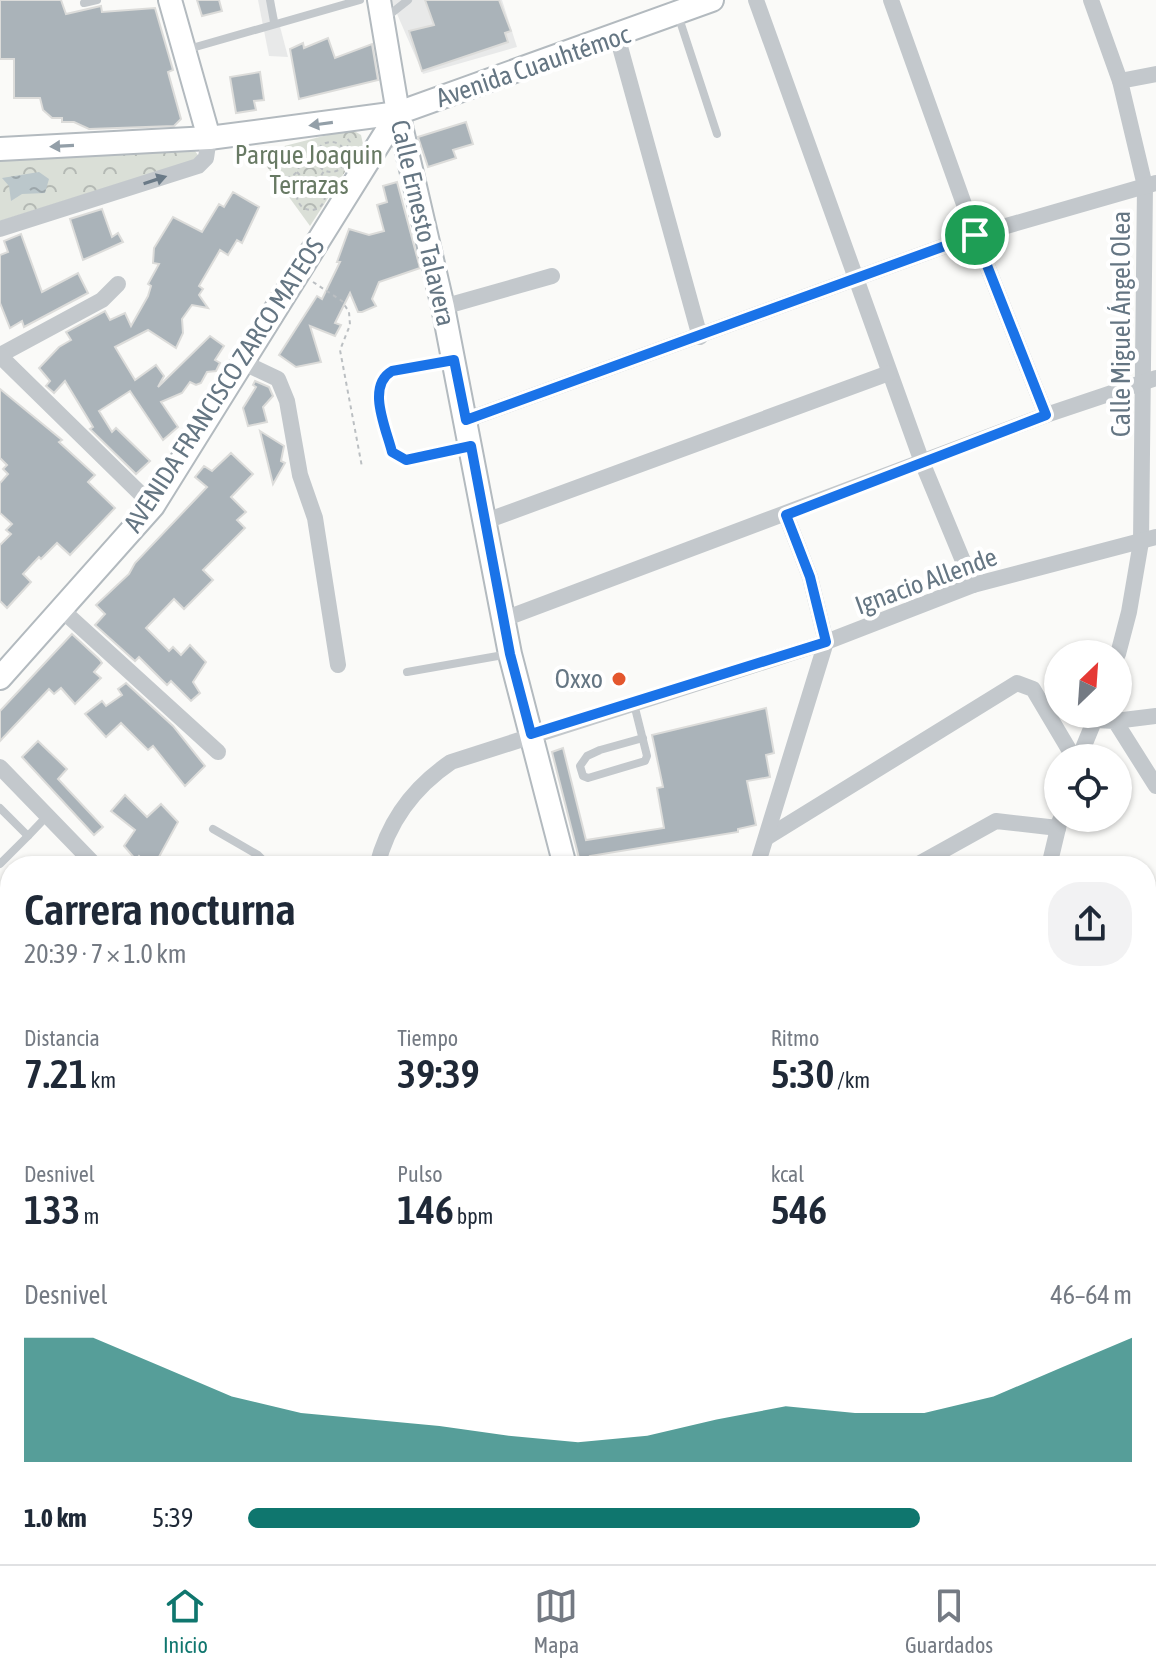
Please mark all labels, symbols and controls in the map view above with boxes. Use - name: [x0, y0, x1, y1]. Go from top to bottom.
- street label: Avenida Cuauhtémoc: [432, 19, 634, 113]
- street label: Calle Ernesto Talavera: [385, 117, 461, 329]
- one-way arrow: [308, 118, 333, 131]
- one-way arrow: [49, 139, 74, 152]
- park label: Parque Joaquin Terrazas: [235, 140, 383, 200]
- one-way arrow: [143, 174, 167, 186]
- pin: [941, 201, 1009, 269]
- street label: Calle Miguel Ángel Olea: [1106, 211, 1136, 437]
- icon: arrive: [953, 213, 997, 257]
- street label: AVENIDA FRANCISCO ZARCO MATEOS: [118, 232, 330, 538]
- street label: Ignacio Allende: [851, 541, 1001, 621]
- north arrow: [1044, 640, 1132, 728]
- map controls: [1044, 640, 1132, 832]
- place label: Oxxo: [555, 664, 603, 694]
- marker: Oxxo: [610, 670, 628, 688]
- button: locate: [1044, 744, 1132, 832]
- button: share: [1048, 882, 1132, 966]
- text: Carrera nocturna: [24, 884, 296, 934]
- text: 20:39 · 7 × 1.0 km: [24, 939, 186, 969]
- text: Distancia: [24, 1025, 100, 1051]
- text: Tiempo: [397, 1025, 458, 1051]
- text: Ritmo: [771, 1025, 819, 1051]
- text: 7.21: [24, 1051, 88, 1096]
- text: 39:39: [397, 1051, 480, 1096]
- text: 5:30: [771, 1051, 834, 1096]
- text: km: [88, 1067, 116, 1093]
- text: /km: [834, 1067, 870, 1093]
- text: Desnivel: [24, 1161, 94, 1187]
- text: Pulso: [397, 1161, 443, 1187]
- text: kcal: [771, 1161, 804, 1187]
- text: 133: [24, 1187, 80, 1232]
- text: 146: [397, 1187, 454, 1232]
- text: 546: [771, 1187, 827, 1232]
- text: m: [80, 1203, 99, 1229]
- text: bpm: [454, 1203, 493, 1229]
- text: Desnivel: [24, 1280, 107, 1310]
- text: 46–64 m: [1050, 1280, 1132, 1310]
- text: 1.0 km: [24, 1503, 87, 1533]
- text: 5:39: [152, 1503, 193, 1533]
- tab: Inicio: [163, 1584, 208, 1658]
- tab: Mapa: [534, 1584, 579, 1658]
- tab: Guardados: [905, 1584, 993, 1658]

